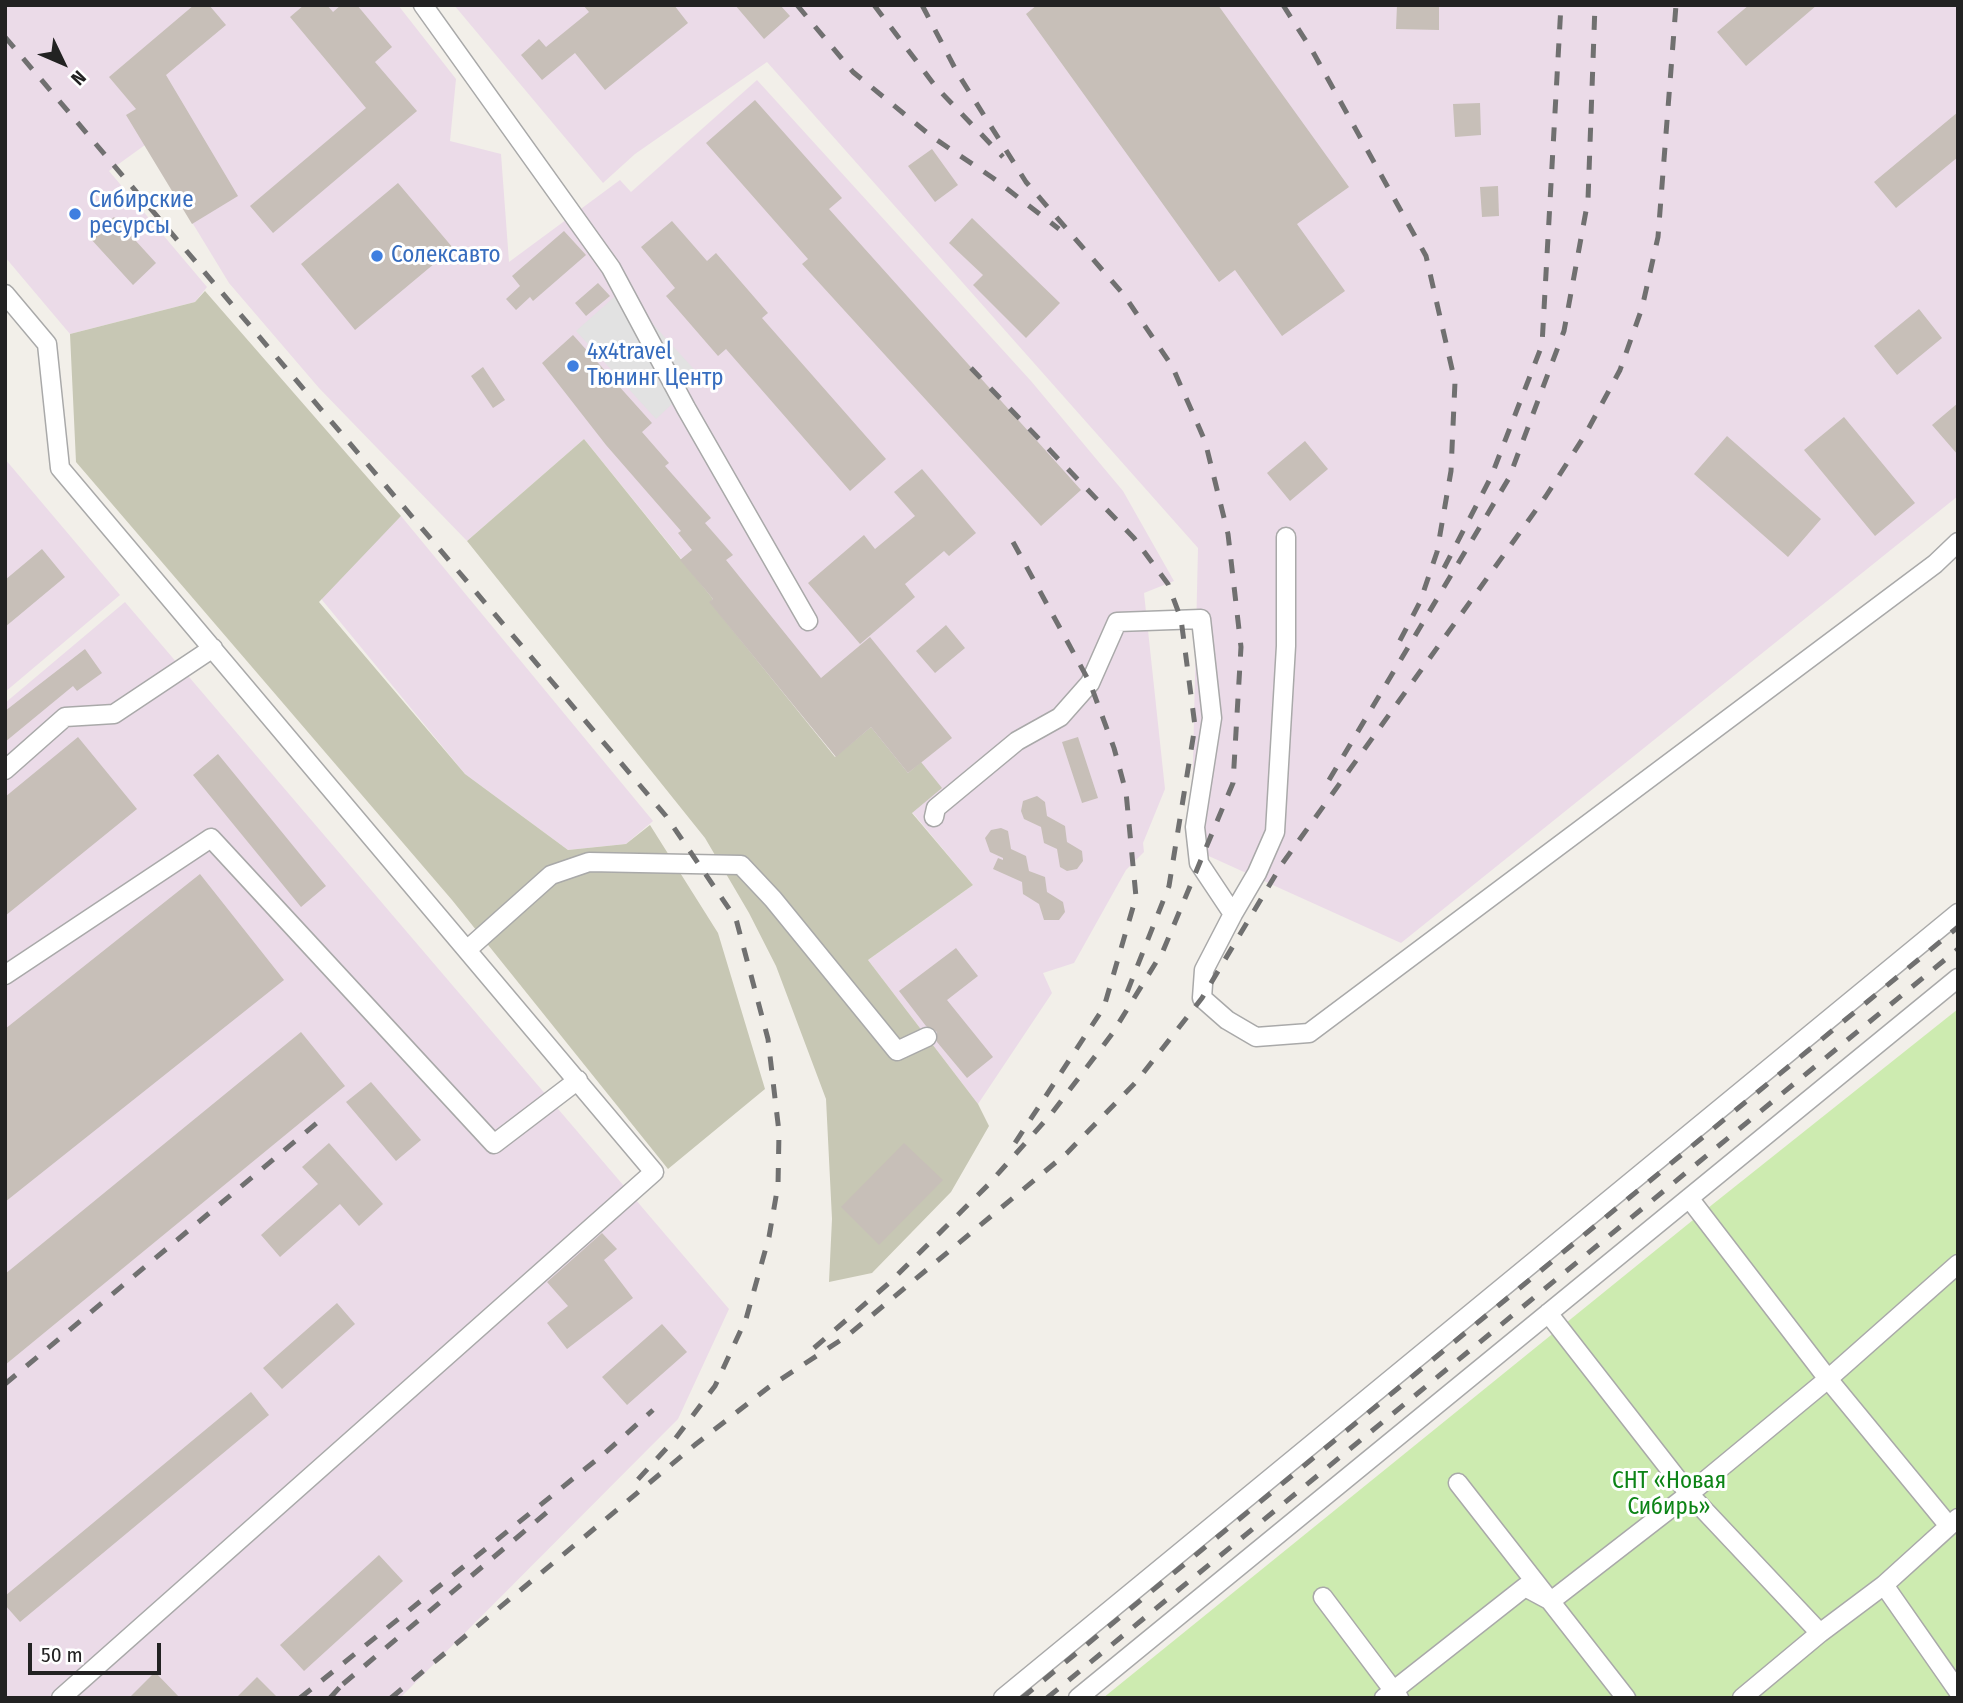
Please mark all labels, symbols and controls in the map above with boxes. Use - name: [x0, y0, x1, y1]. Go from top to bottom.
- north arrow: [28, 28, 98, 98]
- text: N: [66, 66, 91, 90]
- place label: Сибирские ресурсы: [89, 187, 194, 241]
- marker: Сибирские ресурсы: [67, 206, 83, 222]
- place label: Солексавто: [391, 242, 501, 270]
- marker: Солексавто: [369, 248, 385, 264]
- place label: 4x4travel Тюнинг Центр: [587, 339, 724, 393]
- marker: 4x4travel Тюнинг Центр: [565, 358, 581, 374]
- park label: СНТ «Новая Сибирь»: [1612, 1468, 1726, 1522]
- scale bar: [32, 1630, 164, 1674]
- text: 50 m: [41, 1642, 83, 1668]

